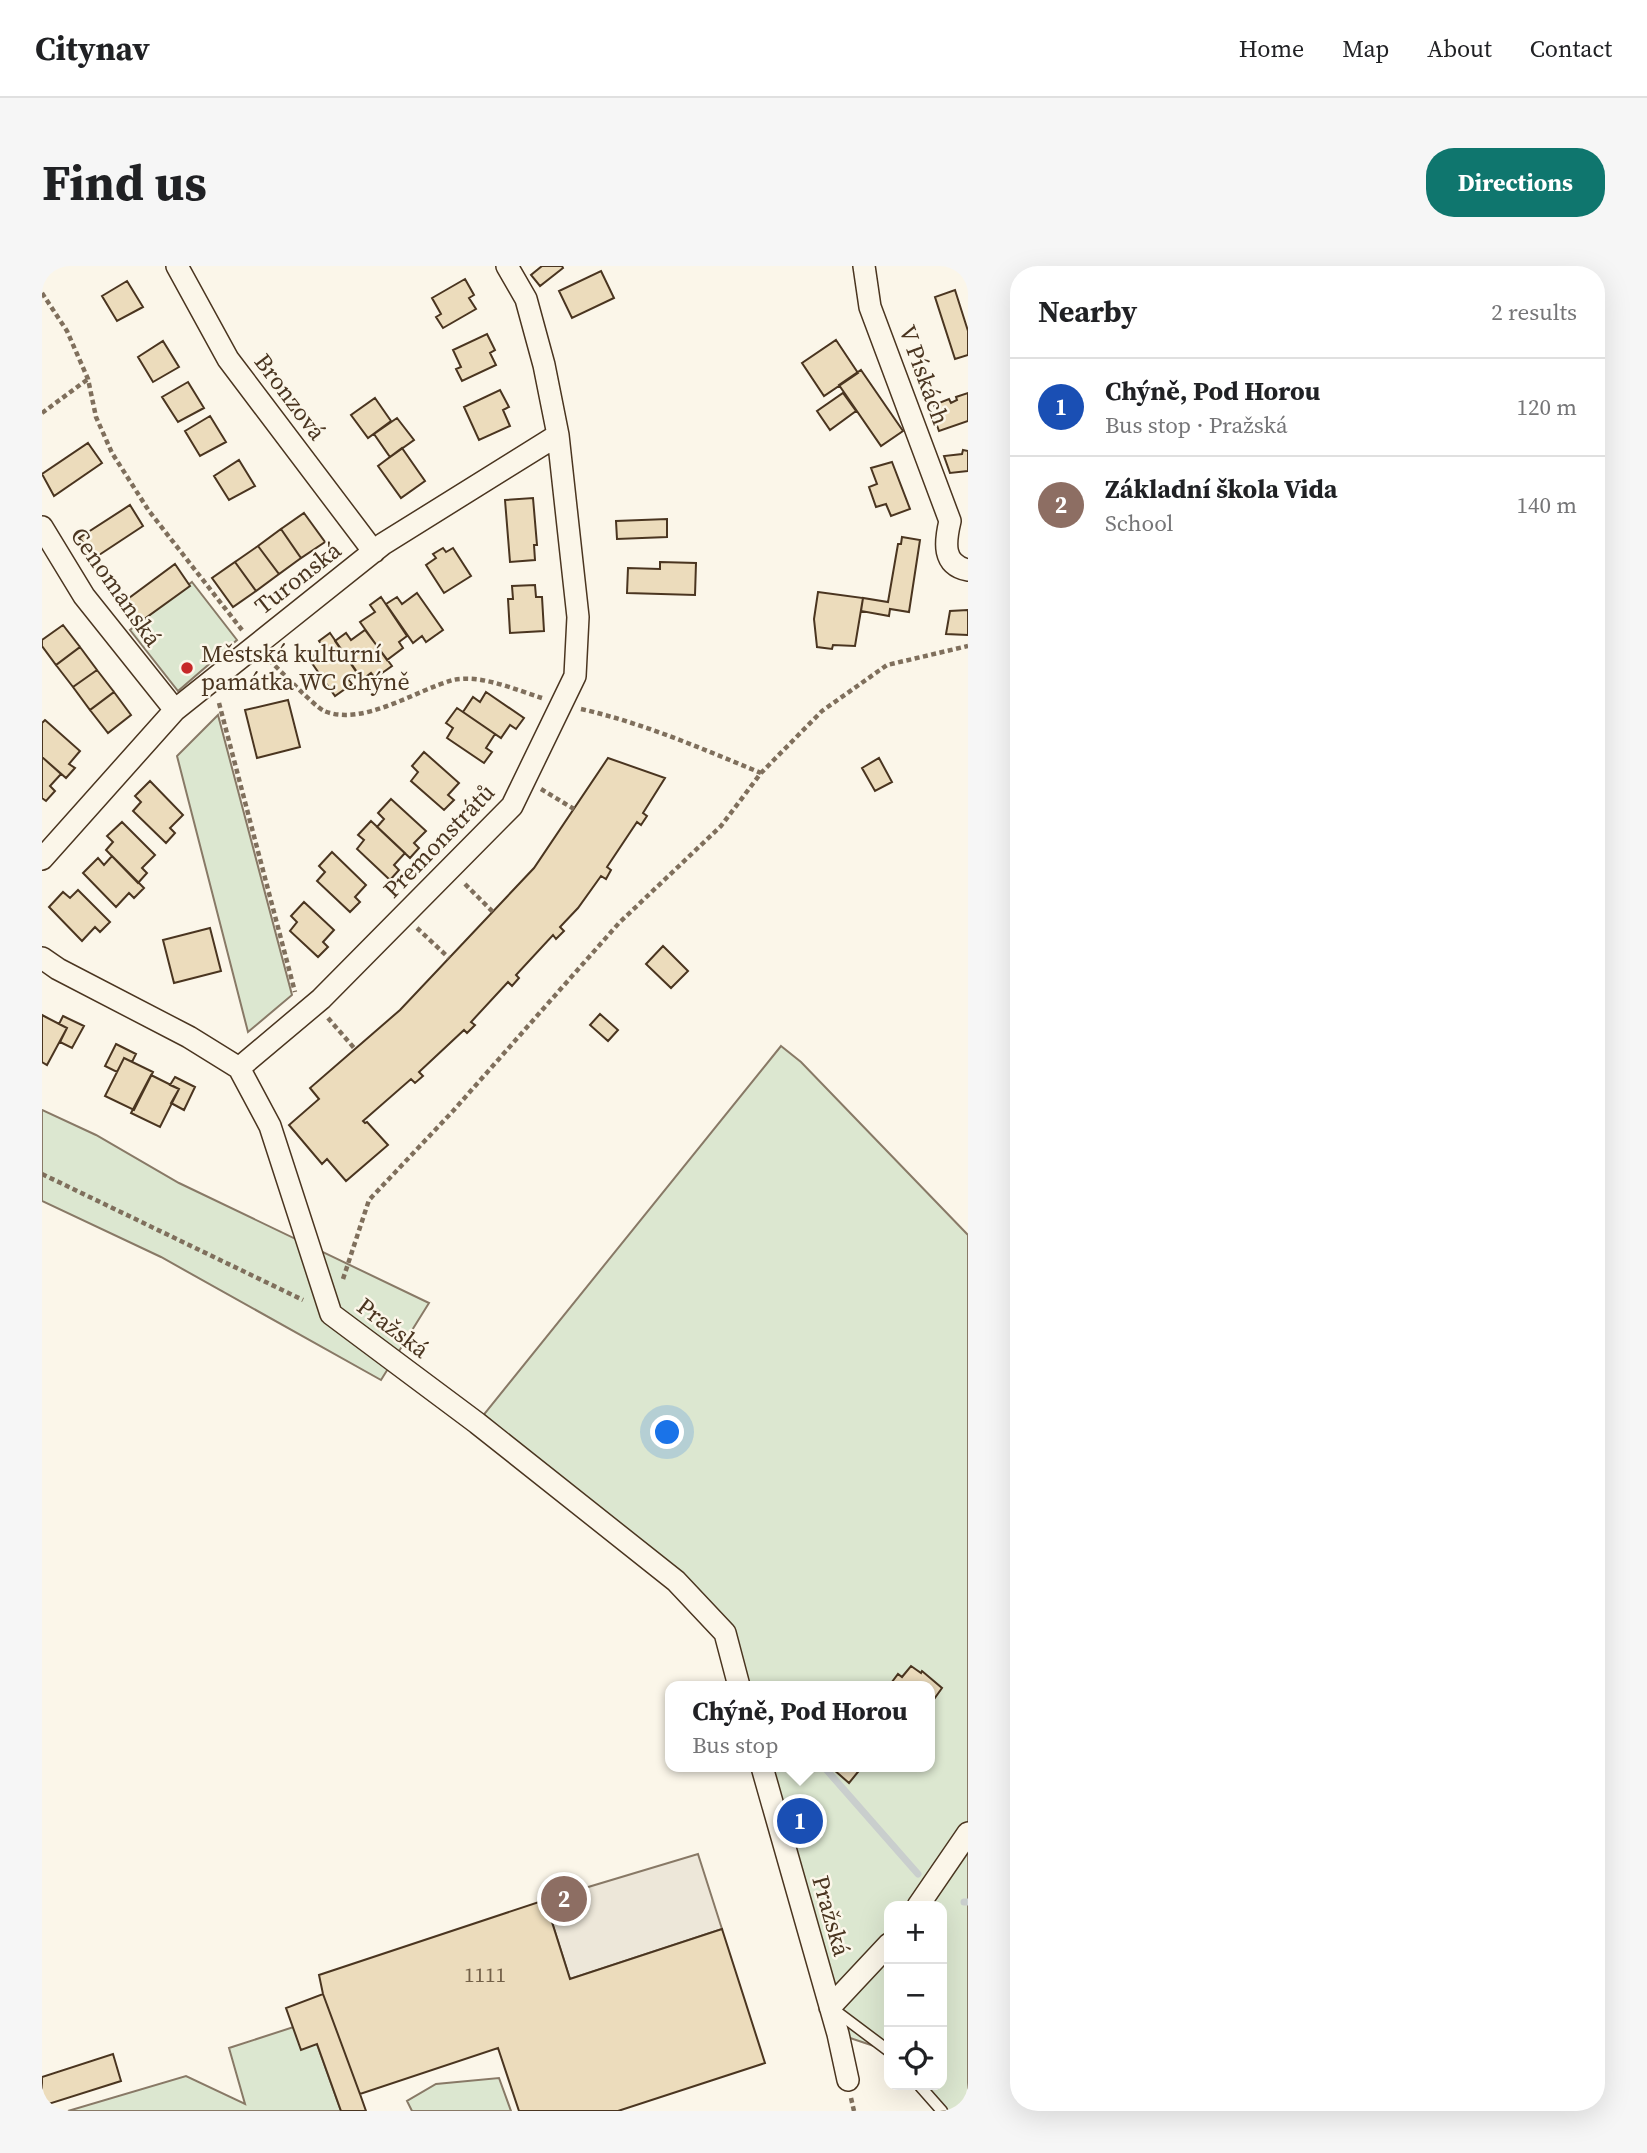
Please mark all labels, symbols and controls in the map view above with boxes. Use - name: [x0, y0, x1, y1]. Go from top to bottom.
- text: Citynav: [35, 26, 150, 71]
- text: Home: [1239, 32, 1304, 65]
- text: Map: [1342, 32, 1389, 65]
- text: About: [1427, 32, 1492, 65]
- text: Contact: [1530, 32, 1612, 65]
- button: Directions: [1426, 148, 1605, 217]
- text: Find us: [42, 149, 207, 216]
- text: Nearby: [1038, 291, 1137, 332]
- text: 2 results: [1491, 296, 1577, 328]
- street label: V Pískách: [891, 320, 958, 429]
- street label: Bronzová: [247, 347, 334, 448]
- text: Chýně, Pod Horou: [1105, 373, 1320, 409]
- text: 1: [1055, 391, 1067, 423]
- text: 120 m: [1516, 391, 1577, 423]
- text: Bus stop · Pražská: [1105, 409, 1288, 441]
- text: Základní škola Vida: [1105, 471, 1338, 507]
- text: 2: [1055, 489, 1067, 521]
- text: 140 m: [1516, 489, 1577, 521]
- text: School: [1105, 507, 1173, 539]
- street label: Cenomanská: [63, 520, 170, 654]
- street label: Turonská: [248, 533, 348, 622]
- place label: Městská kulturní památka WC Chýně: [201, 637, 410, 698]
- marker: Městská kulturní památka WC Chýně: [179, 660, 195, 676]
- street label: Premonstrátů: [376, 776, 502, 905]
- street label: Pražská: [350, 1290, 437, 1366]
- your location: [650, 1415, 684, 1449]
- popup: [665, 1681, 935, 1772]
- text: Chýně, Pod Horou: [692, 1693, 908, 1729]
- text: Bus stop: [692, 1729, 778, 1761]
- pin: 1: [777, 1795, 823, 1847]
- street label: Pražská: [804, 1872, 859, 1961]
- pin: 2: [541, 1873, 587, 1925]
- map controls: [884, 1901, 947, 2090]
- button: +: [884, 1901, 947, 1964]
- house number: 1111: [464, 1960, 506, 1989]
- button: −: [884, 1964, 947, 2027]
- button: locate: [884, 2027, 947, 2090]

